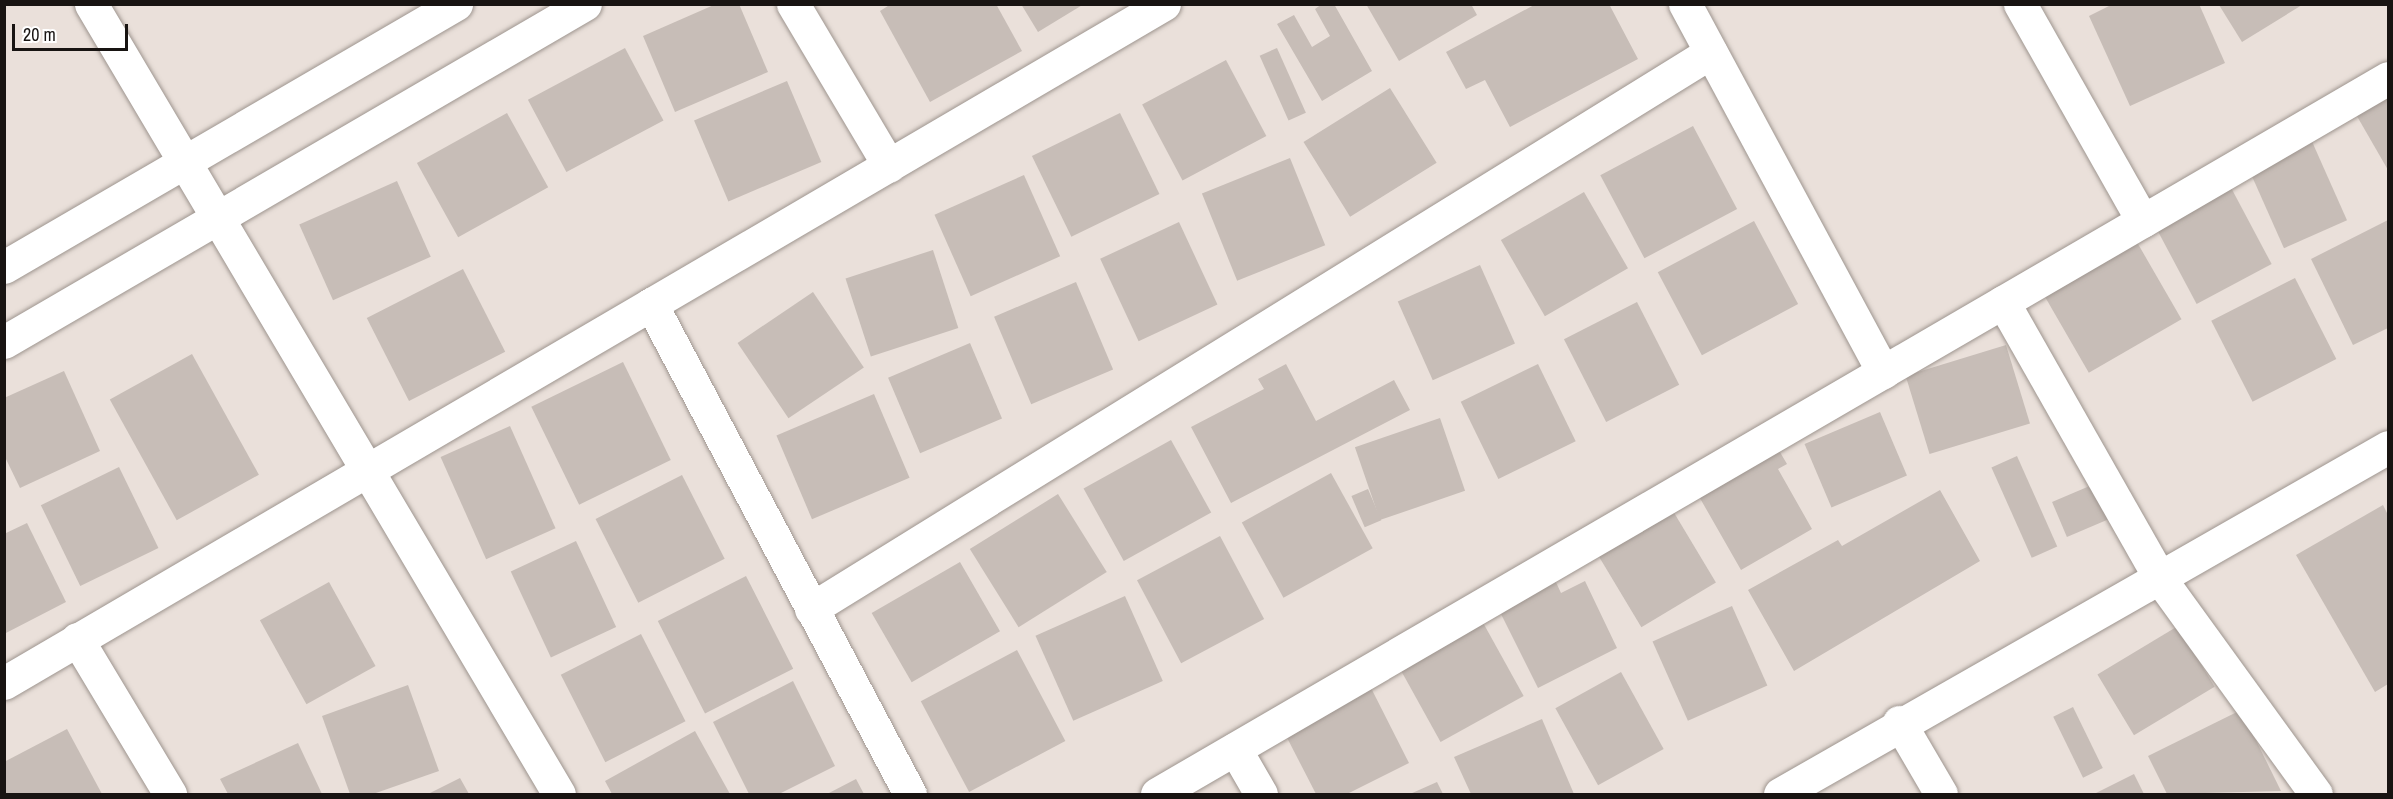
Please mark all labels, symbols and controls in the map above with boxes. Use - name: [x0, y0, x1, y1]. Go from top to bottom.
- scale bar: [15, 12, 130, 50]
- text: 20 m: [23, 22, 56, 47]

